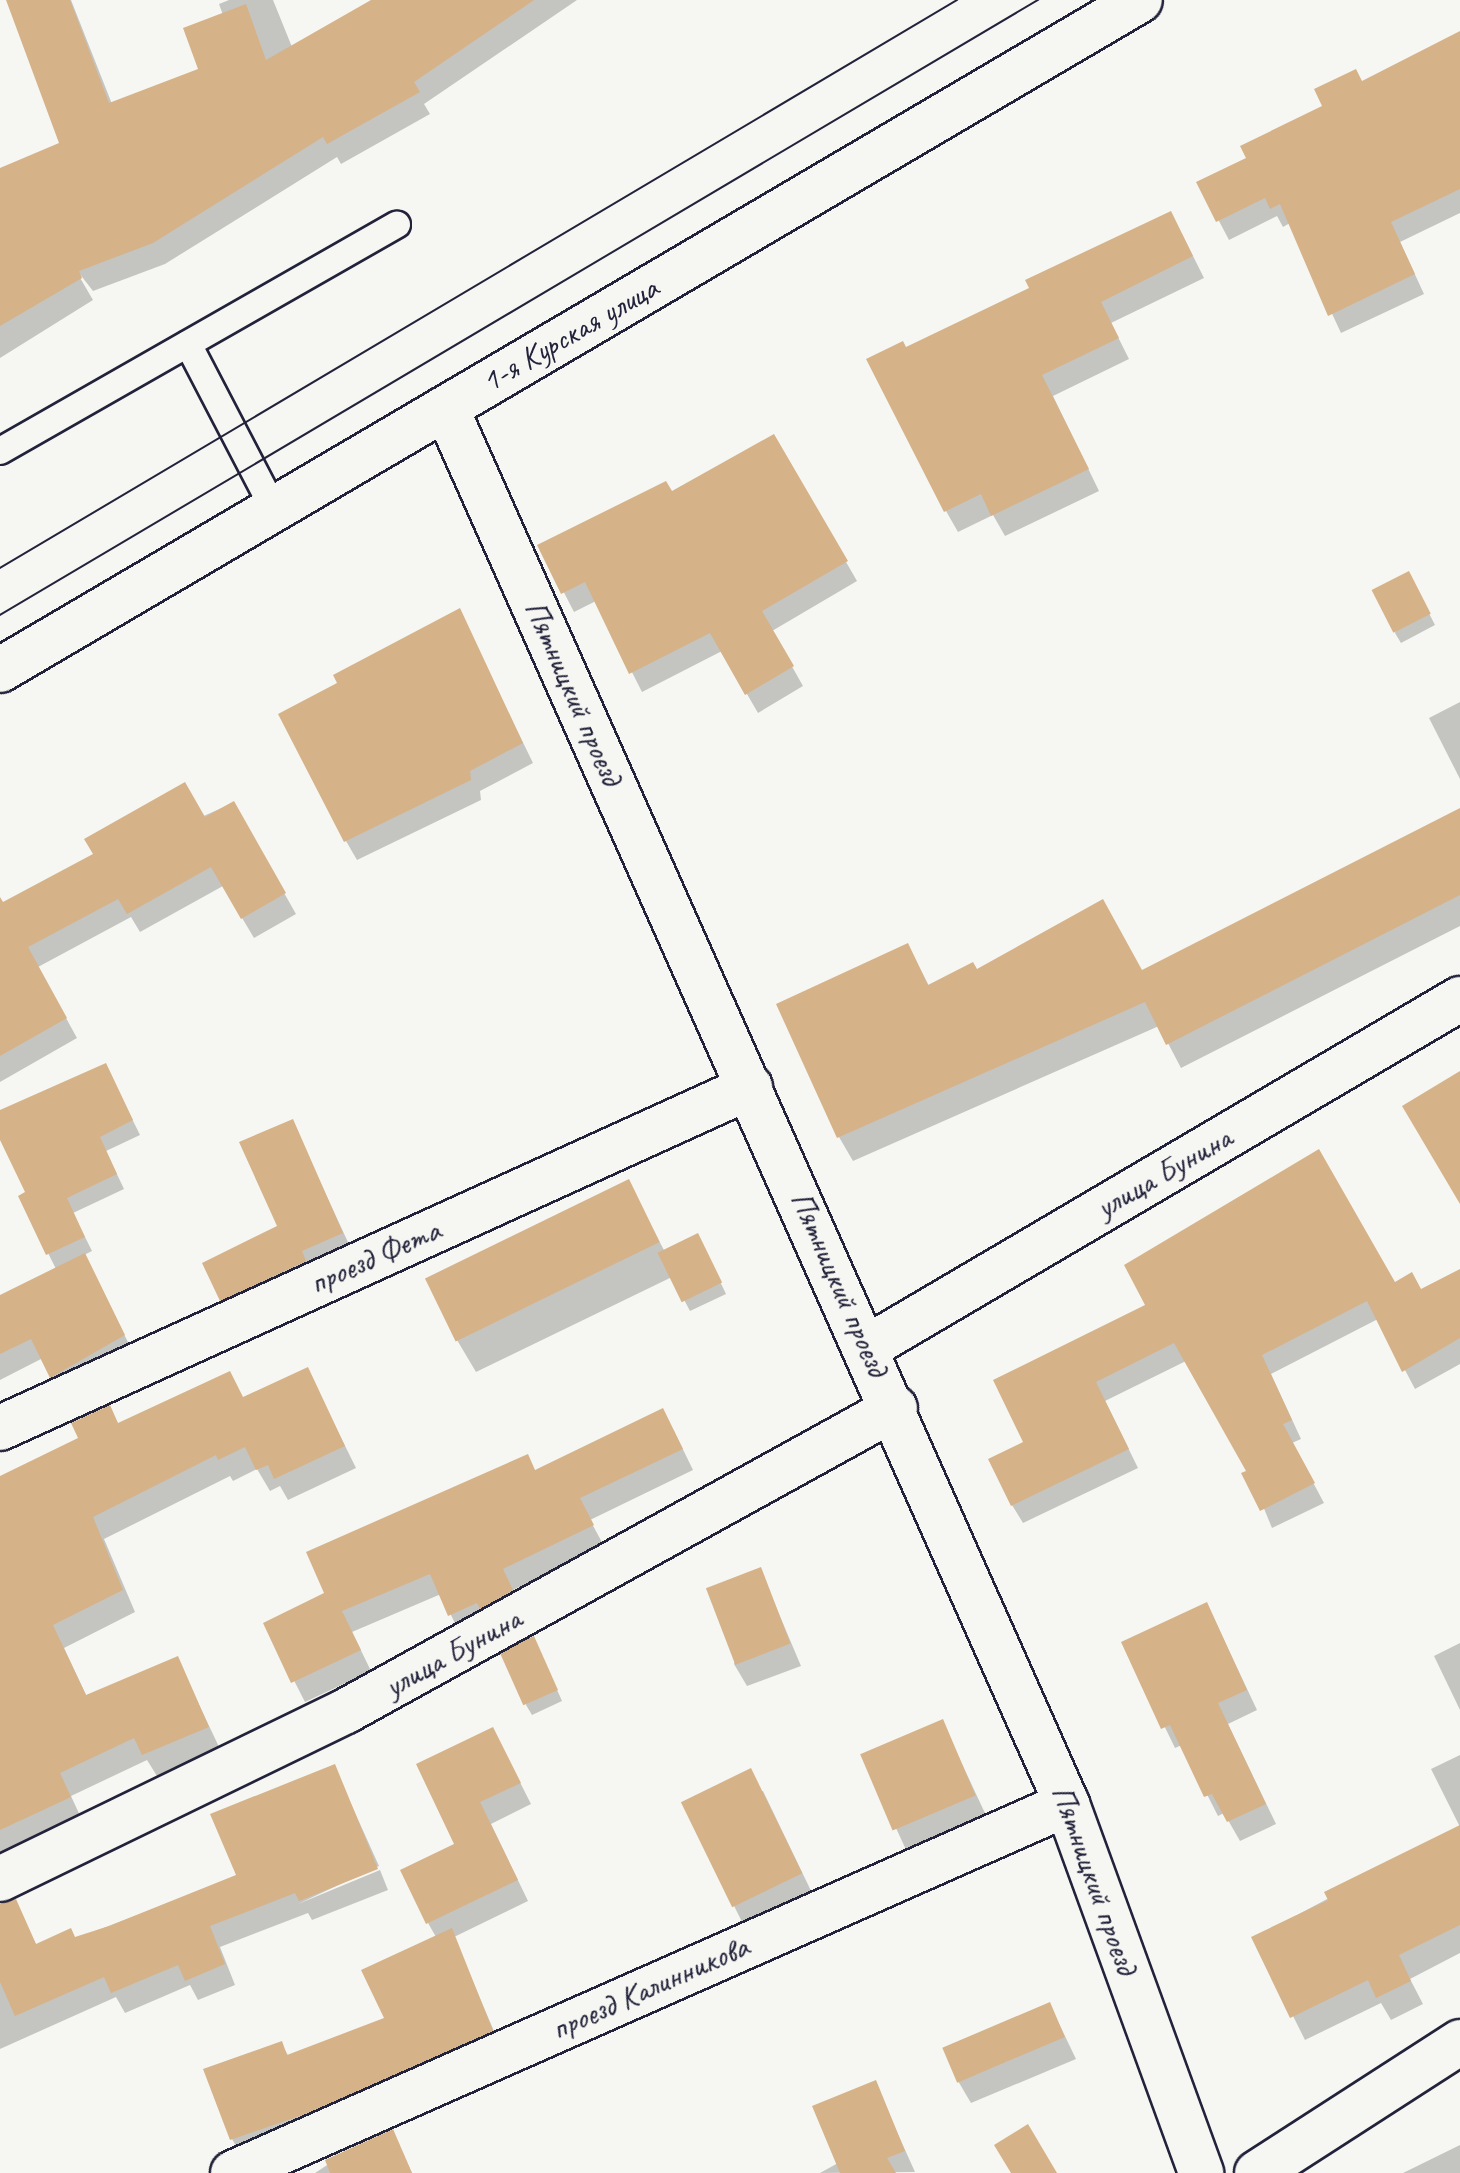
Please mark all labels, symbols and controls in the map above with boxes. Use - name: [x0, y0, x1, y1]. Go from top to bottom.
- street label: 1-я Курская улица: [475, 269, 665, 401]
- street label: Пятницкий проезд: [515, 595, 631, 791]
- street label: улица Бунина: [1090, 1119, 1238, 1227]
- street label: Пятницкий проезд: [781, 1186, 897, 1382]
- street label: проезд Фета: [306, 1212, 444, 1302]
- street label: улица Бунина: [378, 1600, 528, 1706]
- street label: Пятницкий проезд: [1042, 1780, 1146, 1980]
- street label: проезд Калинникова: [545, 1927, 755, 2049]

